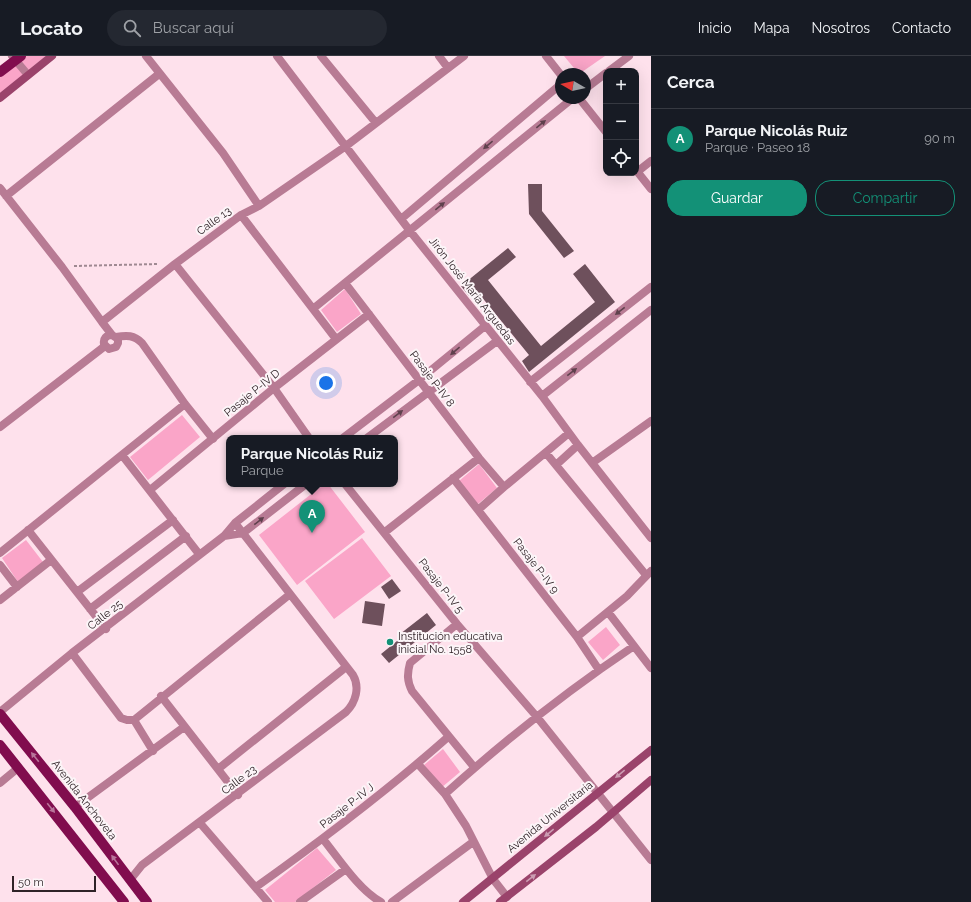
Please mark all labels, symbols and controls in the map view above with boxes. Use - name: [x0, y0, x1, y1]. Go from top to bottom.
- search box: [107, 10, 387, 46]
- text: Locato: [20, 17, 83, 39]
- icon: search: [121, 17, 143, 39]
- text: Buscar aquí: [153, 19, 234, 37]
- text: Inicio: [698, 20, 731, 36]
- text: Mapa: [753, 20, 790, 36]
- text: Nosotros: [812, 20, 870, 36]
- text: Contacto: [892, 20, 951, 36]
- north arrow: [555, 68, 591, 104]
- map controls: [603, 68, 639, 176]
- button: +: [603, 68, 639, 104]
- text: Cerca: [667, 72, 715, 92]
- button: −: [603, 104, 639, 140]
- one-way arrow: [535, 120, 546, 128]
- text: Parque Nicolás Ruiz: [705, 122, 847, 140]
- text: A: [676, 131, 684, 146]
- text: 90 m: [924, 131, 955, 146]
- button: locate: [603, 140, 639, 176]
- text: Parque · Paseo 18: [705, 140, 810, 155]
- one-way arrow: [483, 141, 493, 150]
- button: Guardar: [667, 180, 807, 216]
- button: Compartir: [815, 180, 955, 216]
- one-way arrow: [435, 202, 446, 211]
- street label: Calle 13: [194, 204, 234, 238]
- street label: Jirón José María Arguedas: [426, 235, 518, 347]
- one-way arrow: [615, 307, 626, 315]
- one-way arrow: [450, 346, 461, 355]
- street label: Pasaje P-IV 8: [407, 349, 457, 409]
- street label: Pasaje P-IV D: [222, 367, 283, 419]
- one-way arrow: [567, 367, 578, 376]
- your location: [316, 373, 336, 393]
- one-way arrow: [392, 410, 403, 419]
- popup: [226, 435, 398, 487]
- text: Parque Nicolás Ruiz: [241, 445, 383, 463]
- text: Parque: [241, 463, 284, 478]
- pin: A: [299, 500, 325, 533]
- one-way arrow: [253, 517, 264, 525]
- street label: Pasaje P-IV 9: [510, 536, 562, 596]
- street label: Pasaje P-IV 5: [416, 556, 466, 616]
- street label: Calle 25: [85, 597, 125, 633]
- place label: Institución educativa inicial No. 1558: [398, 630, 503, 656]
- marker: Institución educativa inicial No. 1558: [385, 637, 395, 647]
- one-way arrow: [31, 752, 40, 763]
- street label: Avenida Anchoveta: [49, 758, 119, 842]
- street label: Calle 23: [219, 763, 259, 797]
- one-way arrow: [615, 770, 626, 778]
- street label: Avenida Universitaria: [505, 778, 595, 856]
- street label: Pasaje P-IV J: [317, 781, 377, 831]
- one-way arrow: [46, 803, 55, 814]
- one-way arrow: [543, 828, 554, 837]
- one-way arrow: [110, 855, 119, 866]
- scale bar: [12, 874, 96, 893]
- one-way arrow: [526, 874, 537, 882]
- text: 50 m: [18, 876, 44, 889]

